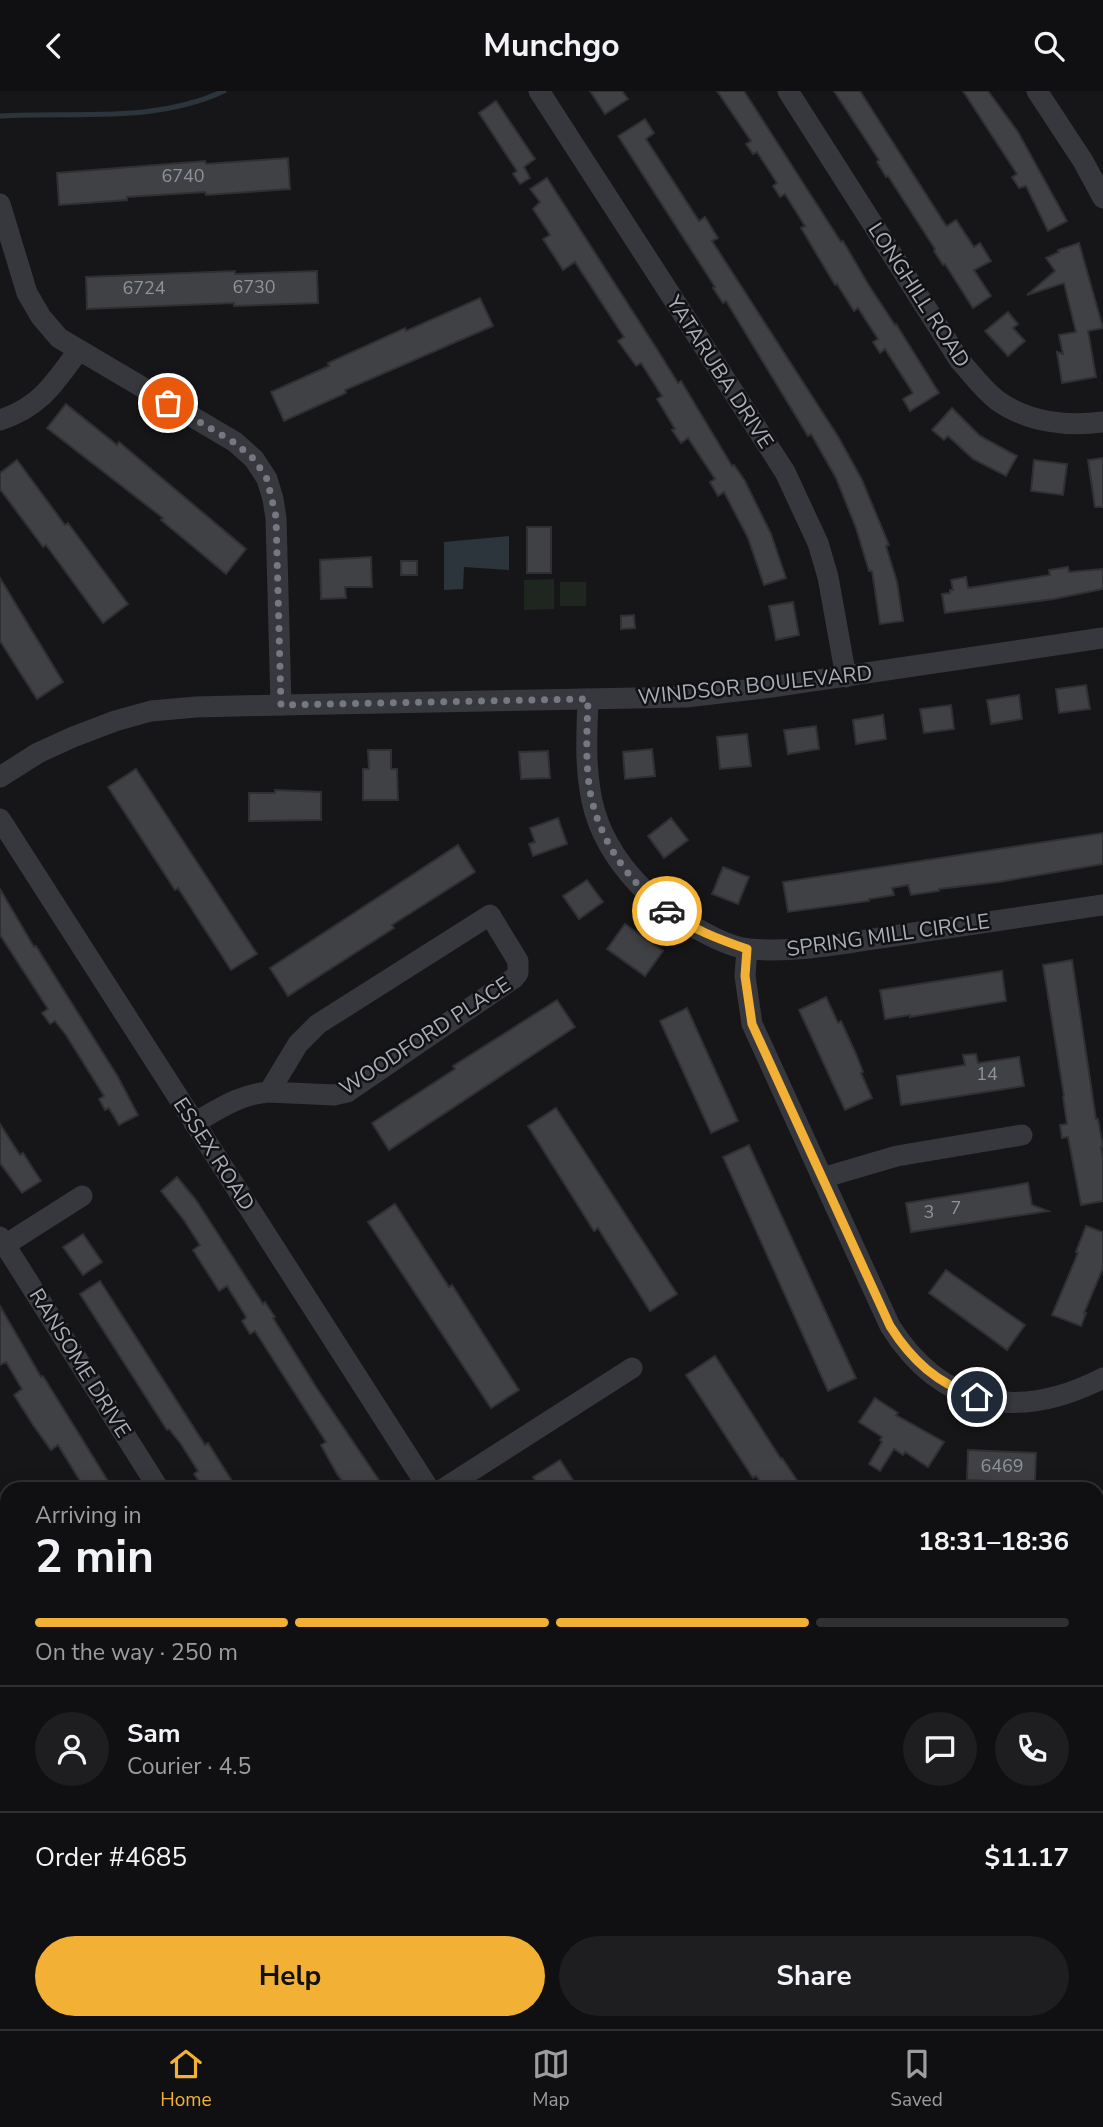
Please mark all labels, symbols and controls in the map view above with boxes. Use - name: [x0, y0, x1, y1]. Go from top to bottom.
- text: Munchgo: [483, 24, 620, 67]
- icon: back: [35, 27, 73, 65]
- icon: search: [1030, 27, 1068, 65]
- house number: 6740: [161, 164, 205, 188]
- street label: LONGHILL ROAD: [862, 217, 976, 373]
- house number: 6730: [232, 275, 276, 299]
- house number: 6724: [122, 276, 166, 300]
- street label: YATARUBA DRIVE: [660, 289, 780, 454]
- pin: [138, 373, 198, 433]
- icon: bag: [149, 384, 187, 422]
- street label: WINDSOR BOULEVARD: [636, 659, 874, 711]
- courier: [632, 876, 702, 946]
- icon: car: [648, 892, 686, 930]
- street label: SPRING MILL CIRCLE: [785, 907, 991, 963]
- street label: WOODFORD PLACE: [334, 970, 516, 1102]
- house number: 14: [976, 1062, 998, 1086]
- street label: ESSEX ROAD: [167, 1092, 261, 1216]
- house number: 7: [951, 1196, 961, 1220]
- house number: 3: [924, 1200, 934, 1224]
- street label: RANSOME DRIVE: [23, 1283, 137, 1443]
- pin: [947, 1367, 1007, 1427]
- icon: home: [958, 1378, 996, 1416]
- house number: 6469: [980, 1454, 1024, 1478]
- text: Arriving in: [35, 1500, 142, 1531]
- text: 18:31–18:36: [918, 1524, 1069, 1559]
- text: 2 min: [35, 1525, 154, 1588]
- text: On the way · 250 m: [35, 1637, 238, 1668]
- button: person: [35, 1712, 109, 1786]
- button: chat: [903, 1712, 977, 1786]
- button: phone: [995, 1712, 1069, 1786]
- text: Sam: [127, 1716, 180, 1751]
- text: Courier · 4.5: [127, 1751, 251, 1782]
- text: Order #4685: [35, 1840, 187, 1875]
- text: $11.17: [985, 1840, 1069, 1875]
- button: Help: [35, 1936, 545, 2016]
- button: Share: [559, 1936, 1069, 2016]
- tab: Home: [160, 2045, 212, 2113]
- tab: Map: [532, 2045, 570, 2113]
- tab: Saved: [890, 2045, 943, 2113]

